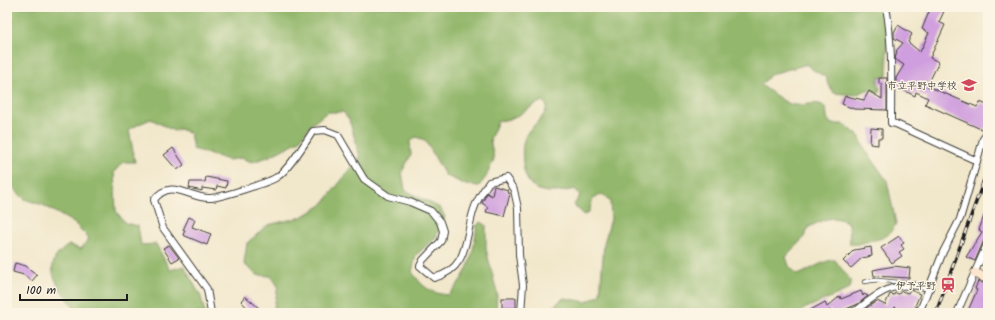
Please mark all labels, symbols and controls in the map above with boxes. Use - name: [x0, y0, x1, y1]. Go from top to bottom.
- school or university icon: 市立平野中学校: [960, 76, 978, 94]
- place label: 市立平野中学校: [887, 78, 957, 94]
- scale bar: [20, 276, 127, 302]
- station icon: 伊予平野: [939, 276, 957, 294]
- place label: 伊予平野: [896, 278, 936, 294]
- text: 100 m: [26, 281, 57, 300]

